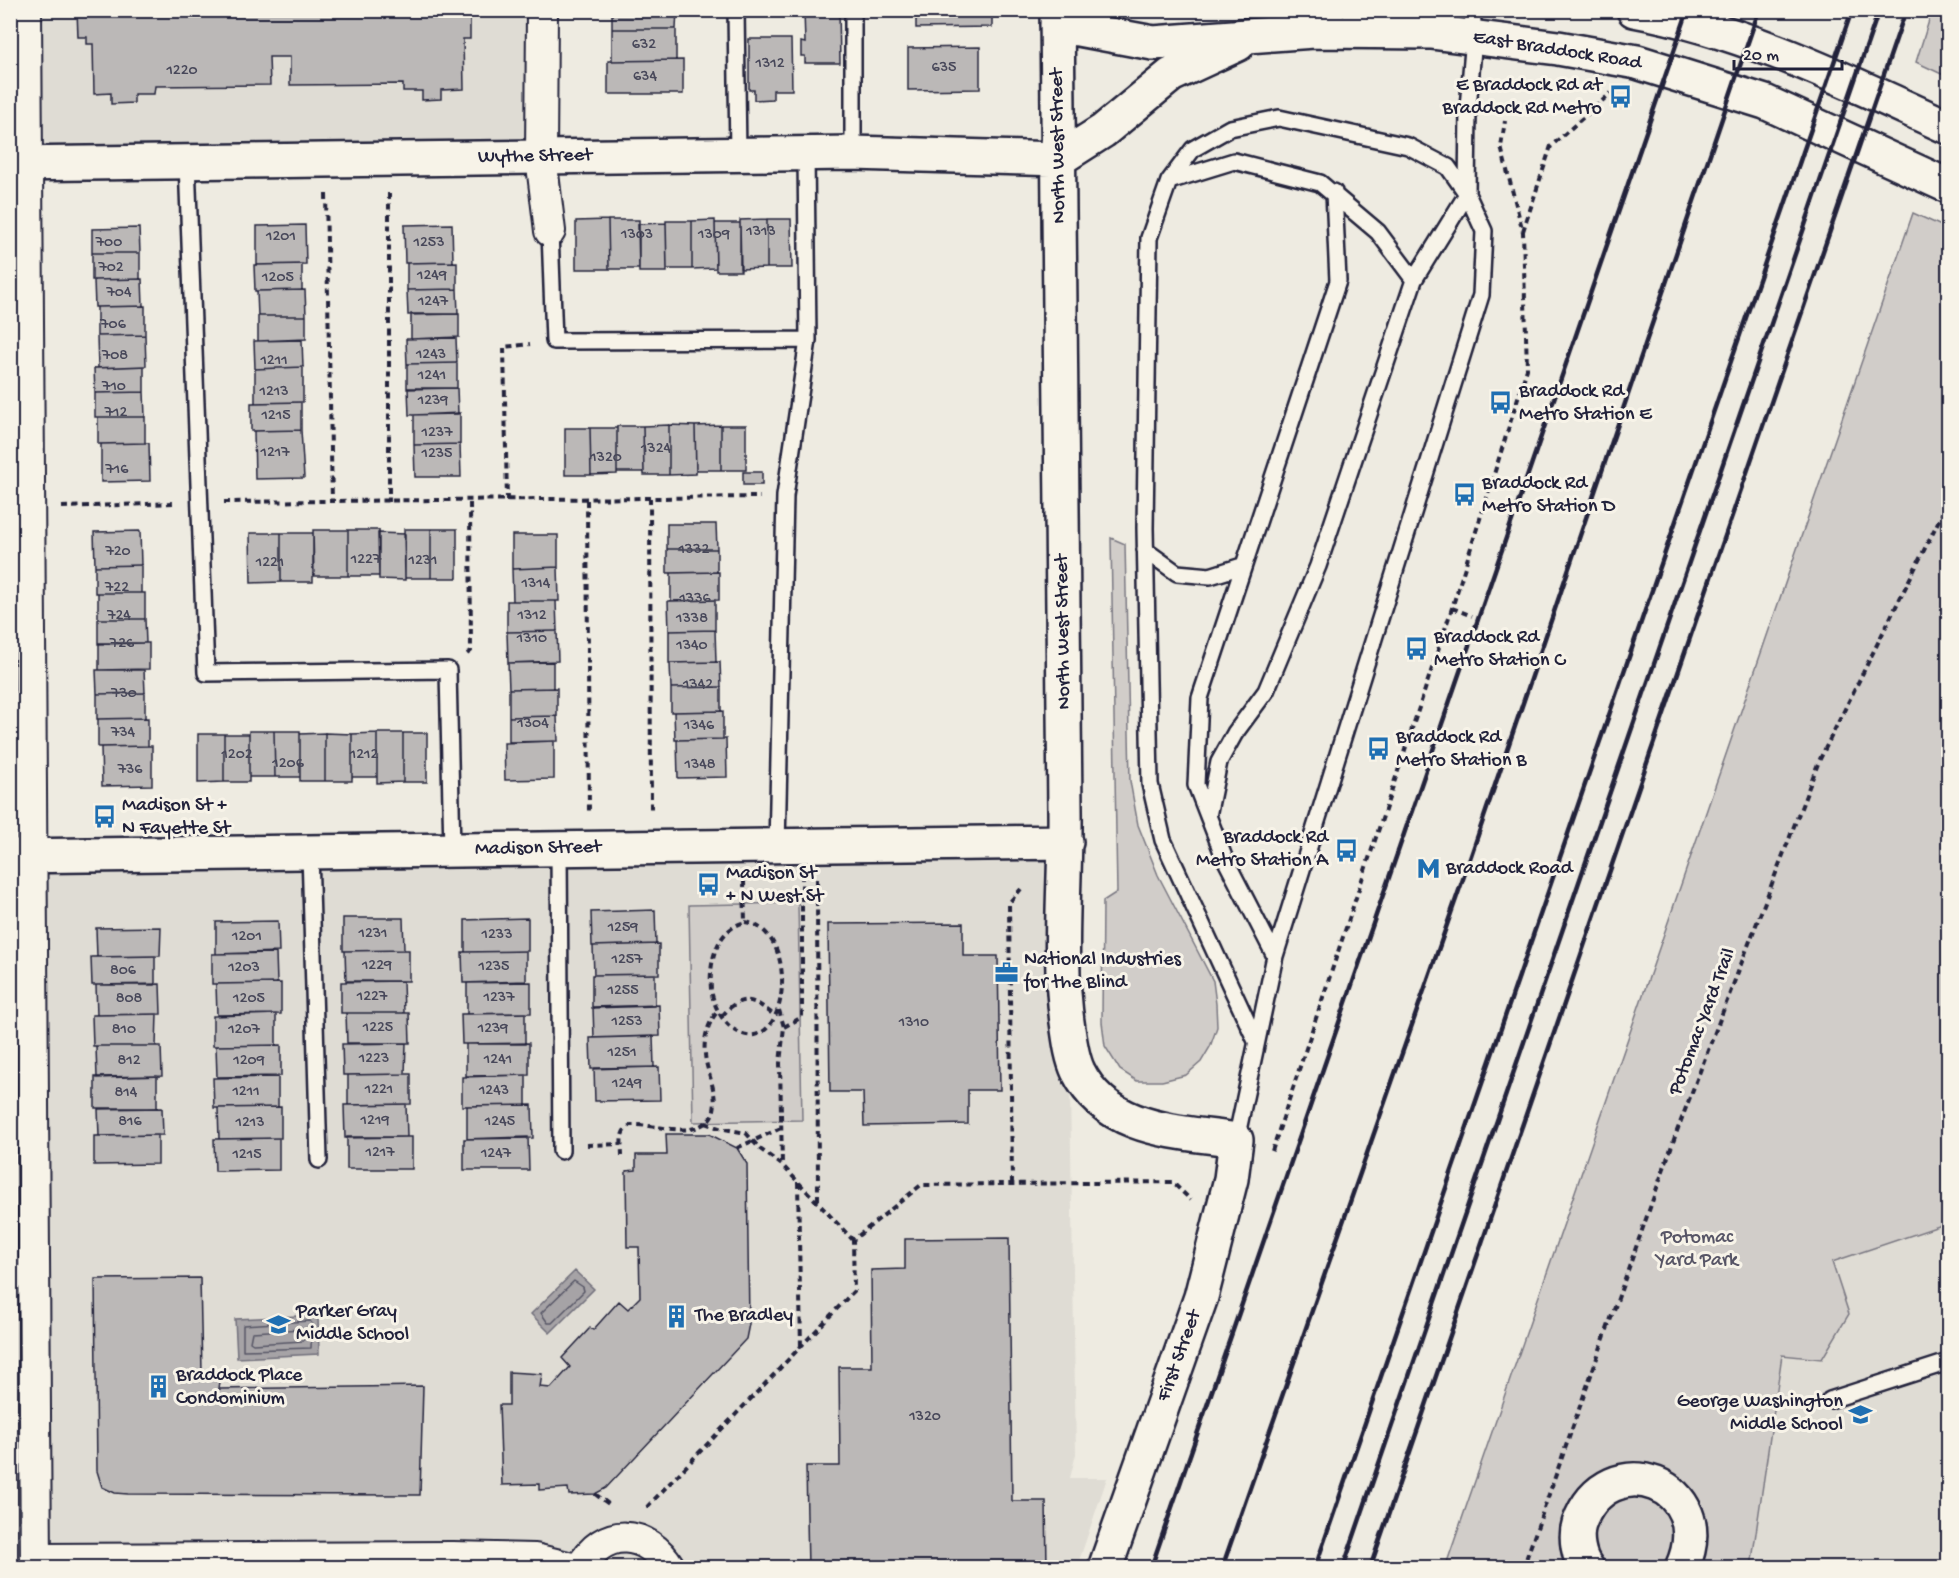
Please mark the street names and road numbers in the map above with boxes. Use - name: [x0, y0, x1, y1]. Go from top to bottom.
- street label: East Braddock Road: [1471, 26, 1645, 76]
- street label: North West Street: [1046, 66, 1072, 224]
- street label: Wythe Street: [478, 144, 594, 169]
- street label: North West Street: [1051, 552, 1077, 710]
- street label: Madison Street: [475, 836, 603, 862]
- street label: Potomac Yard Trail: [1664, 945, 1742, 1100]
- street label: First Street: [1153, 1306, 1208, 1406]

